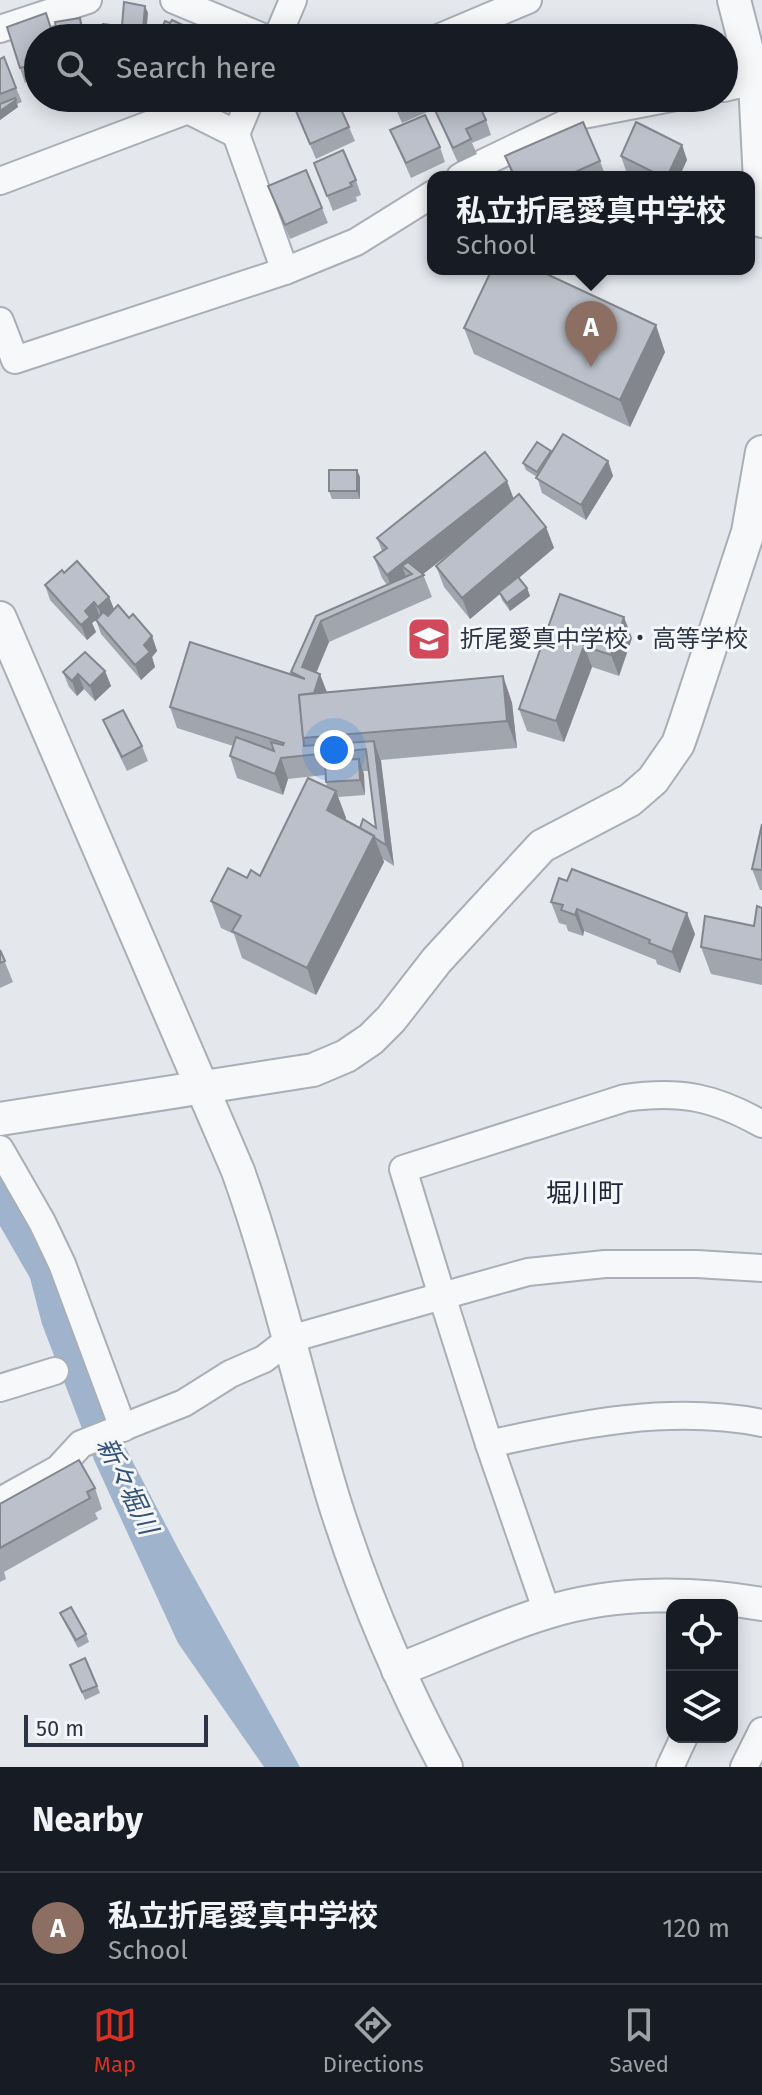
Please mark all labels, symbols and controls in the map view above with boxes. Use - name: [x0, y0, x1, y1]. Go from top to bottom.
- search box: [24, 24, 738, 112]
- icon: search: [52, 46, 96, 90]
- text: Search here: [116, 50, 276, 86]
- popup: [427, 171, 755, 275]
- text: 私立折尾愛真中学校: [456, 193, 726, 229]
- text: School: [456, 230, 536, 261]
- pin: A: [565, 301, 617, 367]
- school or university icon: 折尾愛真中学校・高等学校: [405, 615, 453, 663]
- place label: 折尾愛真中学校・高等学校: [460, 625, 748, 653]
- your location: [314, 730, 354, 770]
- district label: 堀川町: [546, 1178, 624, 1209]
- water label: 新々堀川: [90, 1432, 165, 1542]
- map controls: [666, 1599, 738, 1743]
- button: locate: [666, 1599, 738, 1671]
- button: layers: [666, 1671, 738, 1743]
- scale bar: [24, 1711, 208, 1747]
- text: 50 m: [36, 1715, 84, 1742]
- text: Nearby: [32, 1799, 143, 1840]
- text: 私立折尾愛真中学校: [108, 1898, 378, 1934]
- text: A: [50, 1913, 66, 1944]
- text: 120 m: [662, 1913, 730, 1944]
- text: School: [108, 1935, 188, 1966]
- tab: Map: [93, 2003, 137, 2078]
- tab: Directions: [323, 2003, 424, 2078]
- tab: Saved: [610, 2003, 669, 2078]

